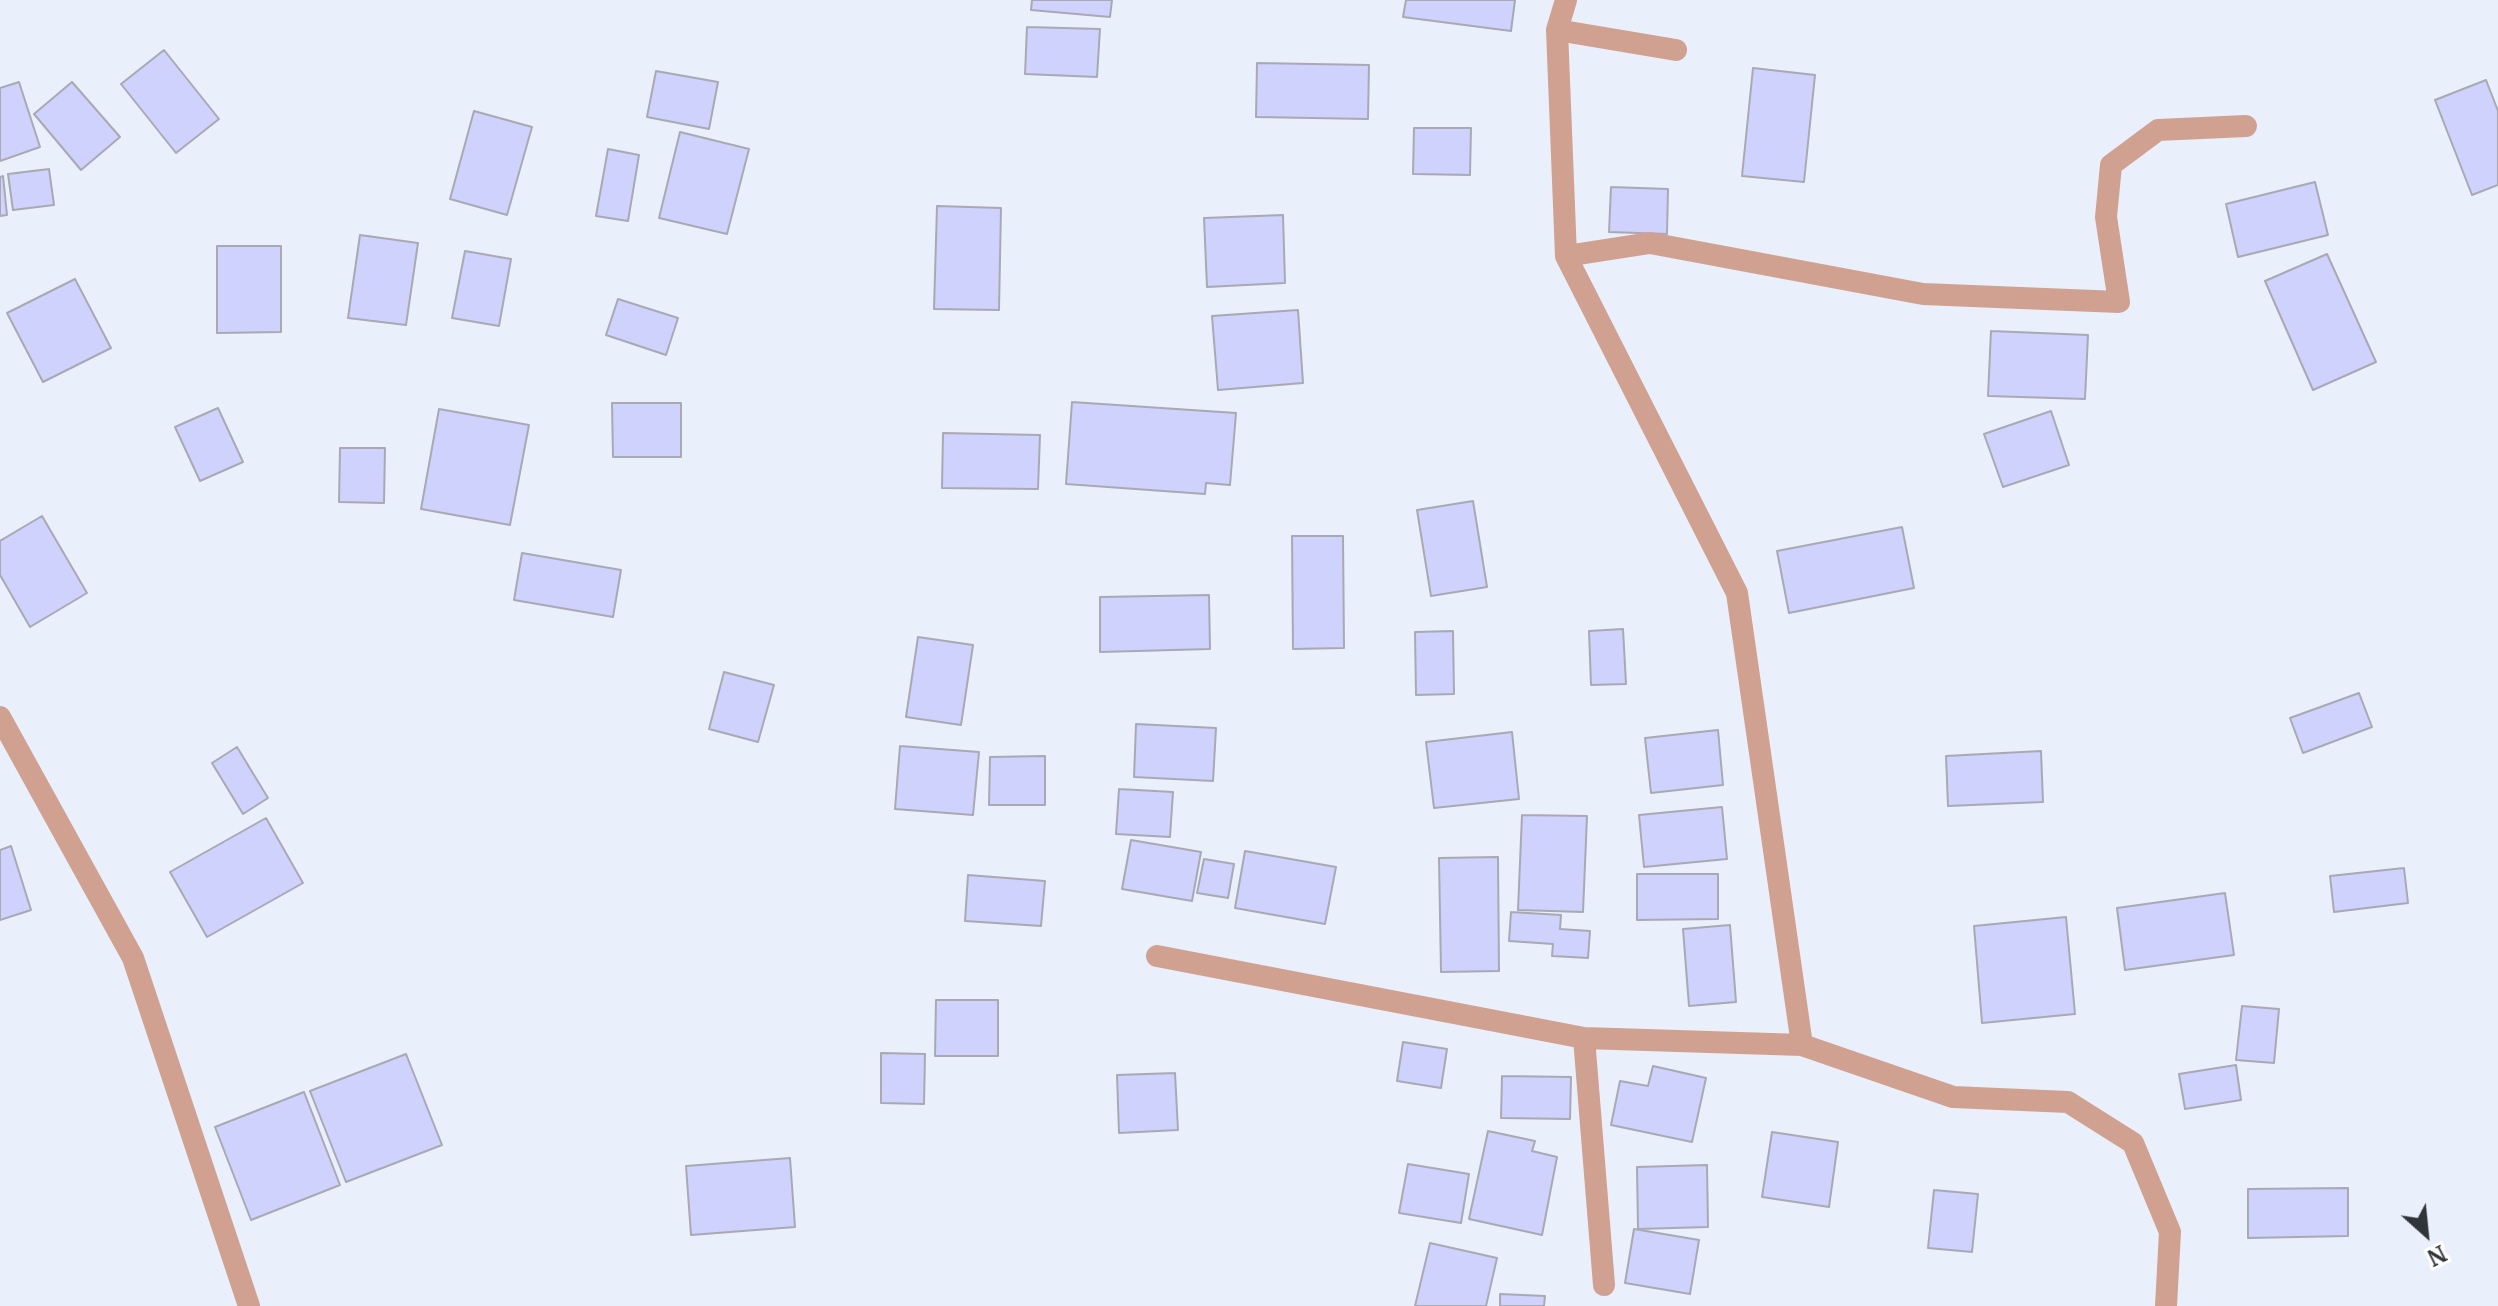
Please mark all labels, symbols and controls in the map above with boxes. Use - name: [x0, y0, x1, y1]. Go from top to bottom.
- north arrow: [2386, 1194, 2466, 1274]
- text: N: [2423, 1239, 2451, 1272]

